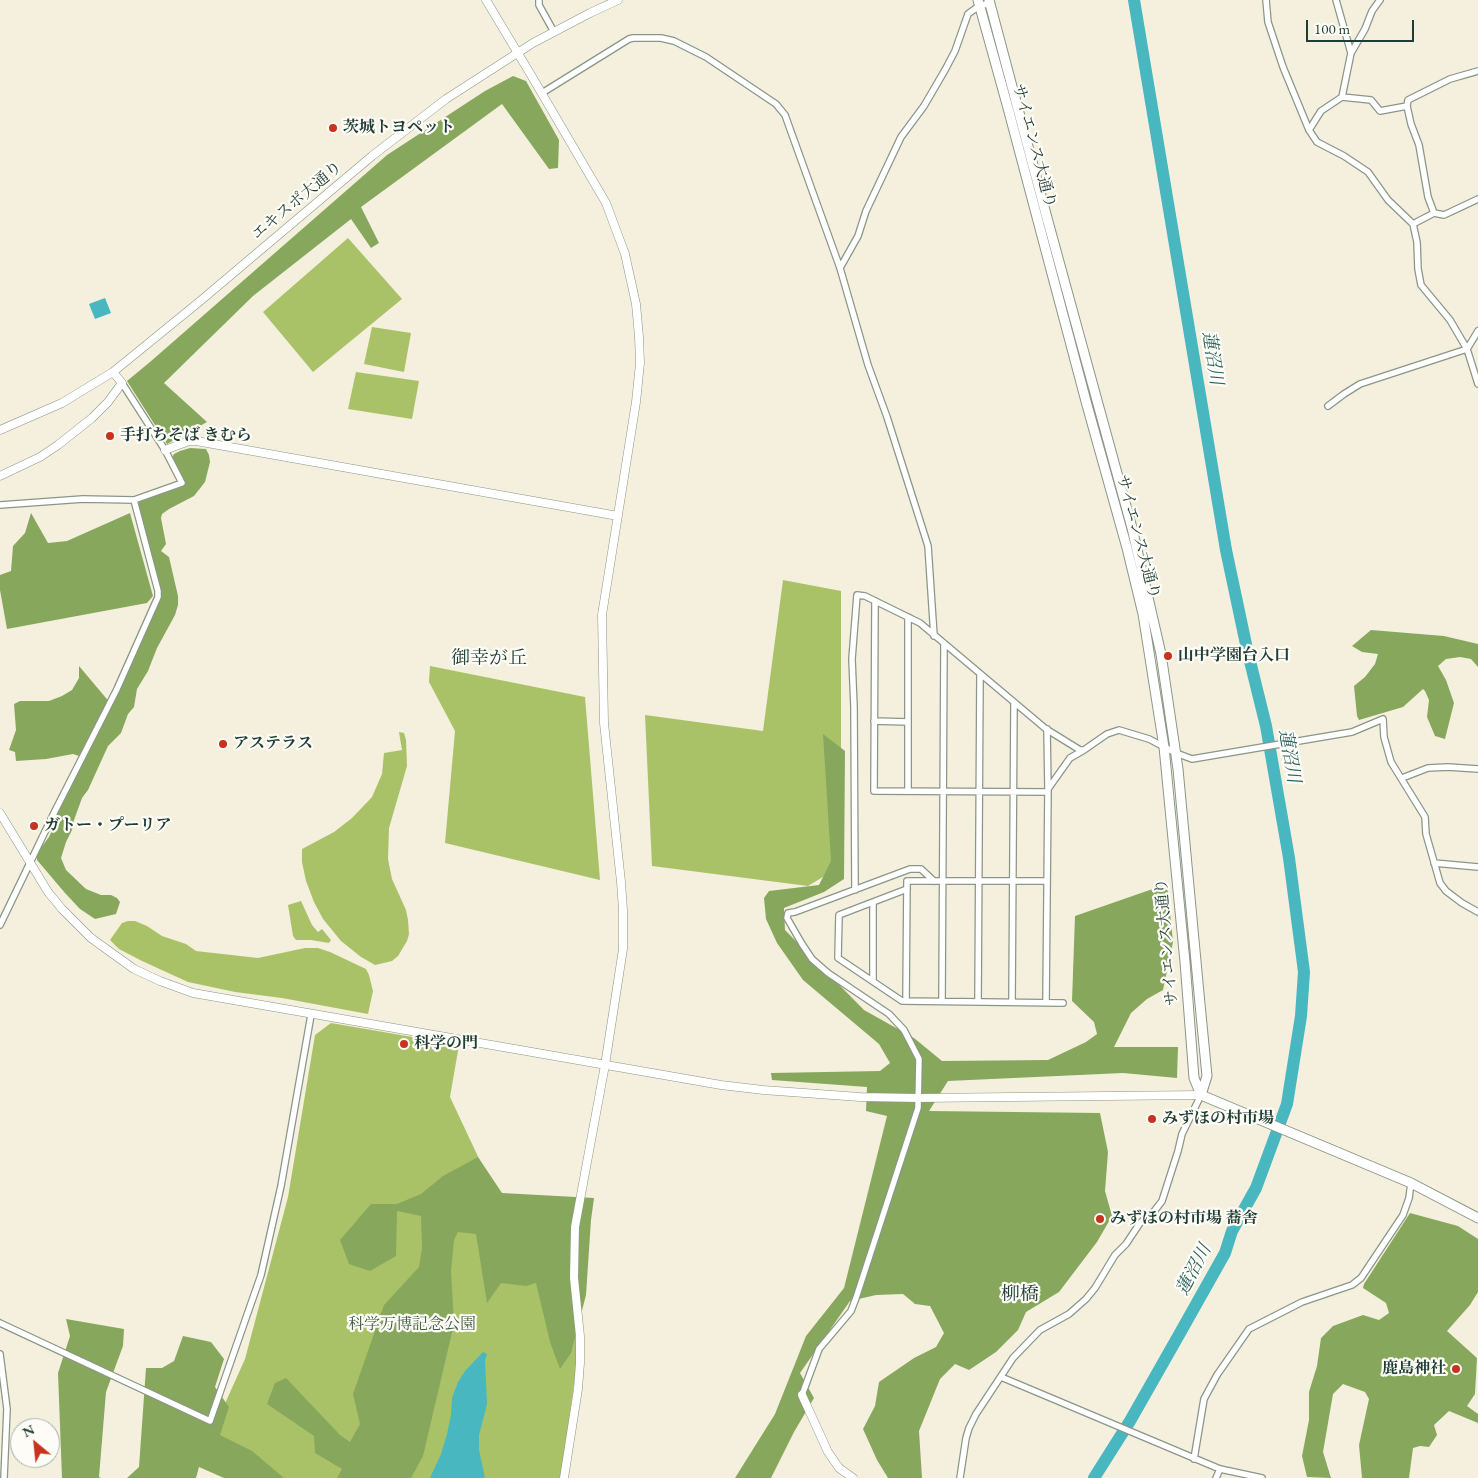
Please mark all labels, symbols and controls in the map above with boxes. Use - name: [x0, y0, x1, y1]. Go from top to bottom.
- scale bar: [1308, 10, 1416, 42]
- text: 100 m: [1314, 19, 1350, 38]
- street label: サイエンス大通り: [1008, 82, 1060, 210]
- place label: 茨城トヨペット: [343, 118, 455, 138]
- marker: 茨城トヨペット: [327, 122, 339, 134]
- street label: エキスポ大通り: [248, 158, 346, 244]
- water label: 蓮沼川: [1197, 330, 1227, 386]
- place label: 手打ちそば きむら: [120, 426, 252, 446]
- marker: 手打ちそば きむら: [104, 430, 116, 442]
- street label: サイエンス大通り: [1112, 473, 1164, 601]
- place label: 山中学園台入口: [1178, 646, 1290, 666]
- district label: 御幸が丘: [451, 648, 527, 670]
- marker: 山中学園台入口: [1162, 650, 1174, 662]
- water label: 蓮沼川: [1274, 728, 1304, 784]
- place label: アステラス: [233, 734, 313, 754]
- marker: アステラス: [217, 738, 229, 750]
- place label: ガトー・プーリア: [44, 816, 172, 836]
- marker: ガトー・プーリア: [28, 820, 40, 832]
- street label: サイエンス大通り: [1152, 877, 1182, 1007]
- place label: 科学の門: [414, 1034, 478, 1054]
- marker: 科学の門: [398, 1038, 410, 1050]
- place label: みずほの村市場: [1162, 1109, 1274, 1129]
- marker: みずほの村市場: [1146, 1113, 1158, 1125]
- place label: みずほの村市場 蕎舎: [1110, 1209, 1258, 1229]
- marker: みずほの村市場 蕎舎: [1094, 1213, 1106, 1225]
- water label: 蓮沼川: [1172, 1241, 1216, 1299]
- district label: 柳橋: [1001, 1284, 1039, 1306]
- park label: 科学万博記念公園: [348, 1315, 476, 1335]
- place label: 鹿島神社: [1382, 1359, 1446, 1379]
- marker: 鹿島神社: [1450, 1363, 1462, 1375]
- north arrow: [10, 1418, 60, 1468]
- text: N: [19, 1420, 38, 1441]

